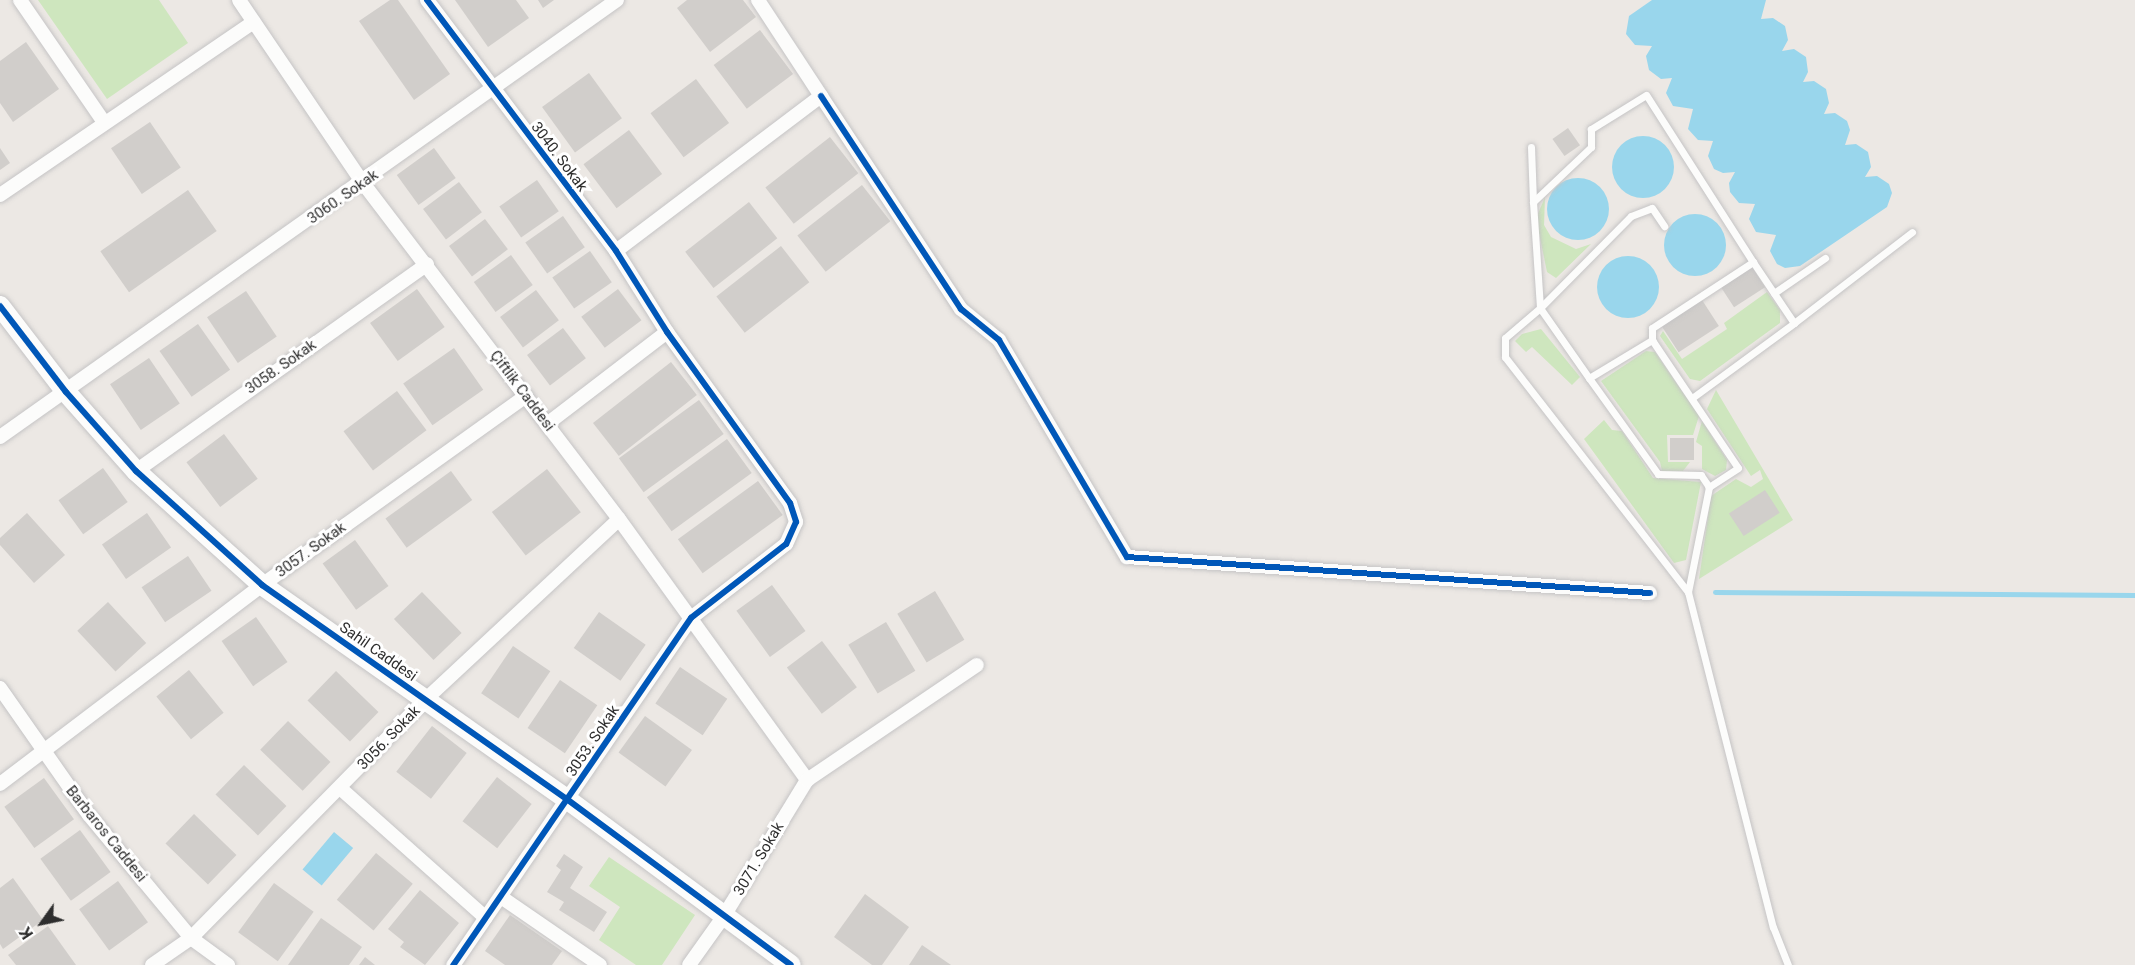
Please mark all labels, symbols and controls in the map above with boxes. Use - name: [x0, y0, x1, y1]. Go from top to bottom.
- street label: 3040. Sokak: [527, 119, 591, 195]
- street label: 3060. Sokak: [304, 166, 382, 228]
- street label: 3058. Sokak: [242, 336, 320, 398]
- street label: Çiftlik Caddesi: [486, 347, 558, 435]
- street label: 3057. Sokak: [272, 519, 350, 581]
- street label: Sahil Caddesi: [336, 619, 420, 685]
- street label: 3056. Sokak: [354, 702, 424, 774]
- street label: 3053. Sokak: [563, 702, 623, 780]
- street label: Barbaros Caddesi: [62, 782, 150, 886]
- street label: 3071. Sokak: [730, 819, 788, 899]
- north arrow: [12, 893, 72, 953]
- text: K: [16, 924, 37, 943]

